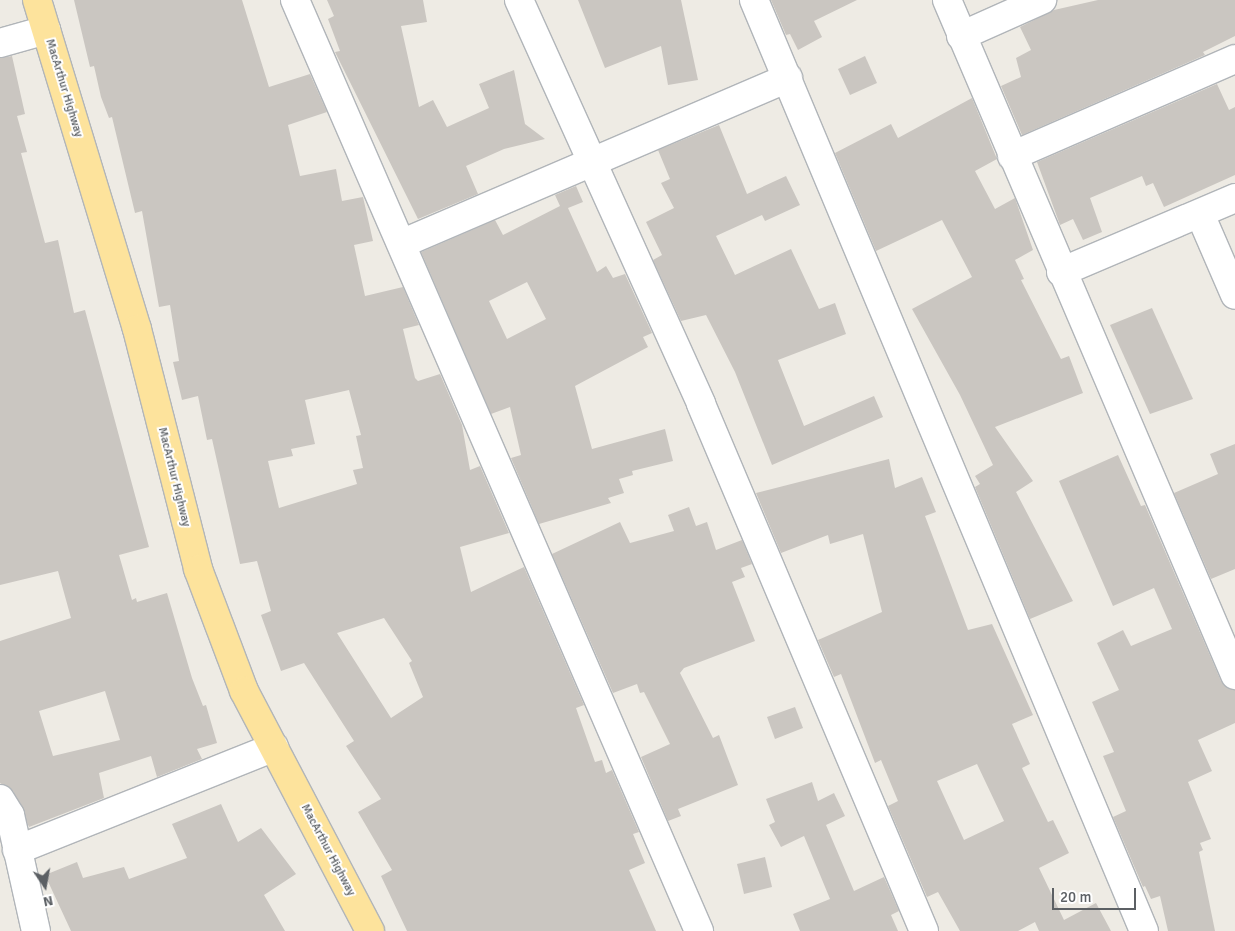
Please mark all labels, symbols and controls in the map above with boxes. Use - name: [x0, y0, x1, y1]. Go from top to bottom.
- street label: MacArthur Highway: [42, 37, 86, 139]
- street label: MacArthur Highway: [155, 426, 193, 528]
- street label: MacArthur Highway: [298, 802, 358, 898]
- north arrow: [20, 861, 70, 911]
- scale bar: [1055, 878, 1139, 910]
- text: 20 m: [1060, 888, 1091, 906]
- text: N: [42, 892, 55, 910]

